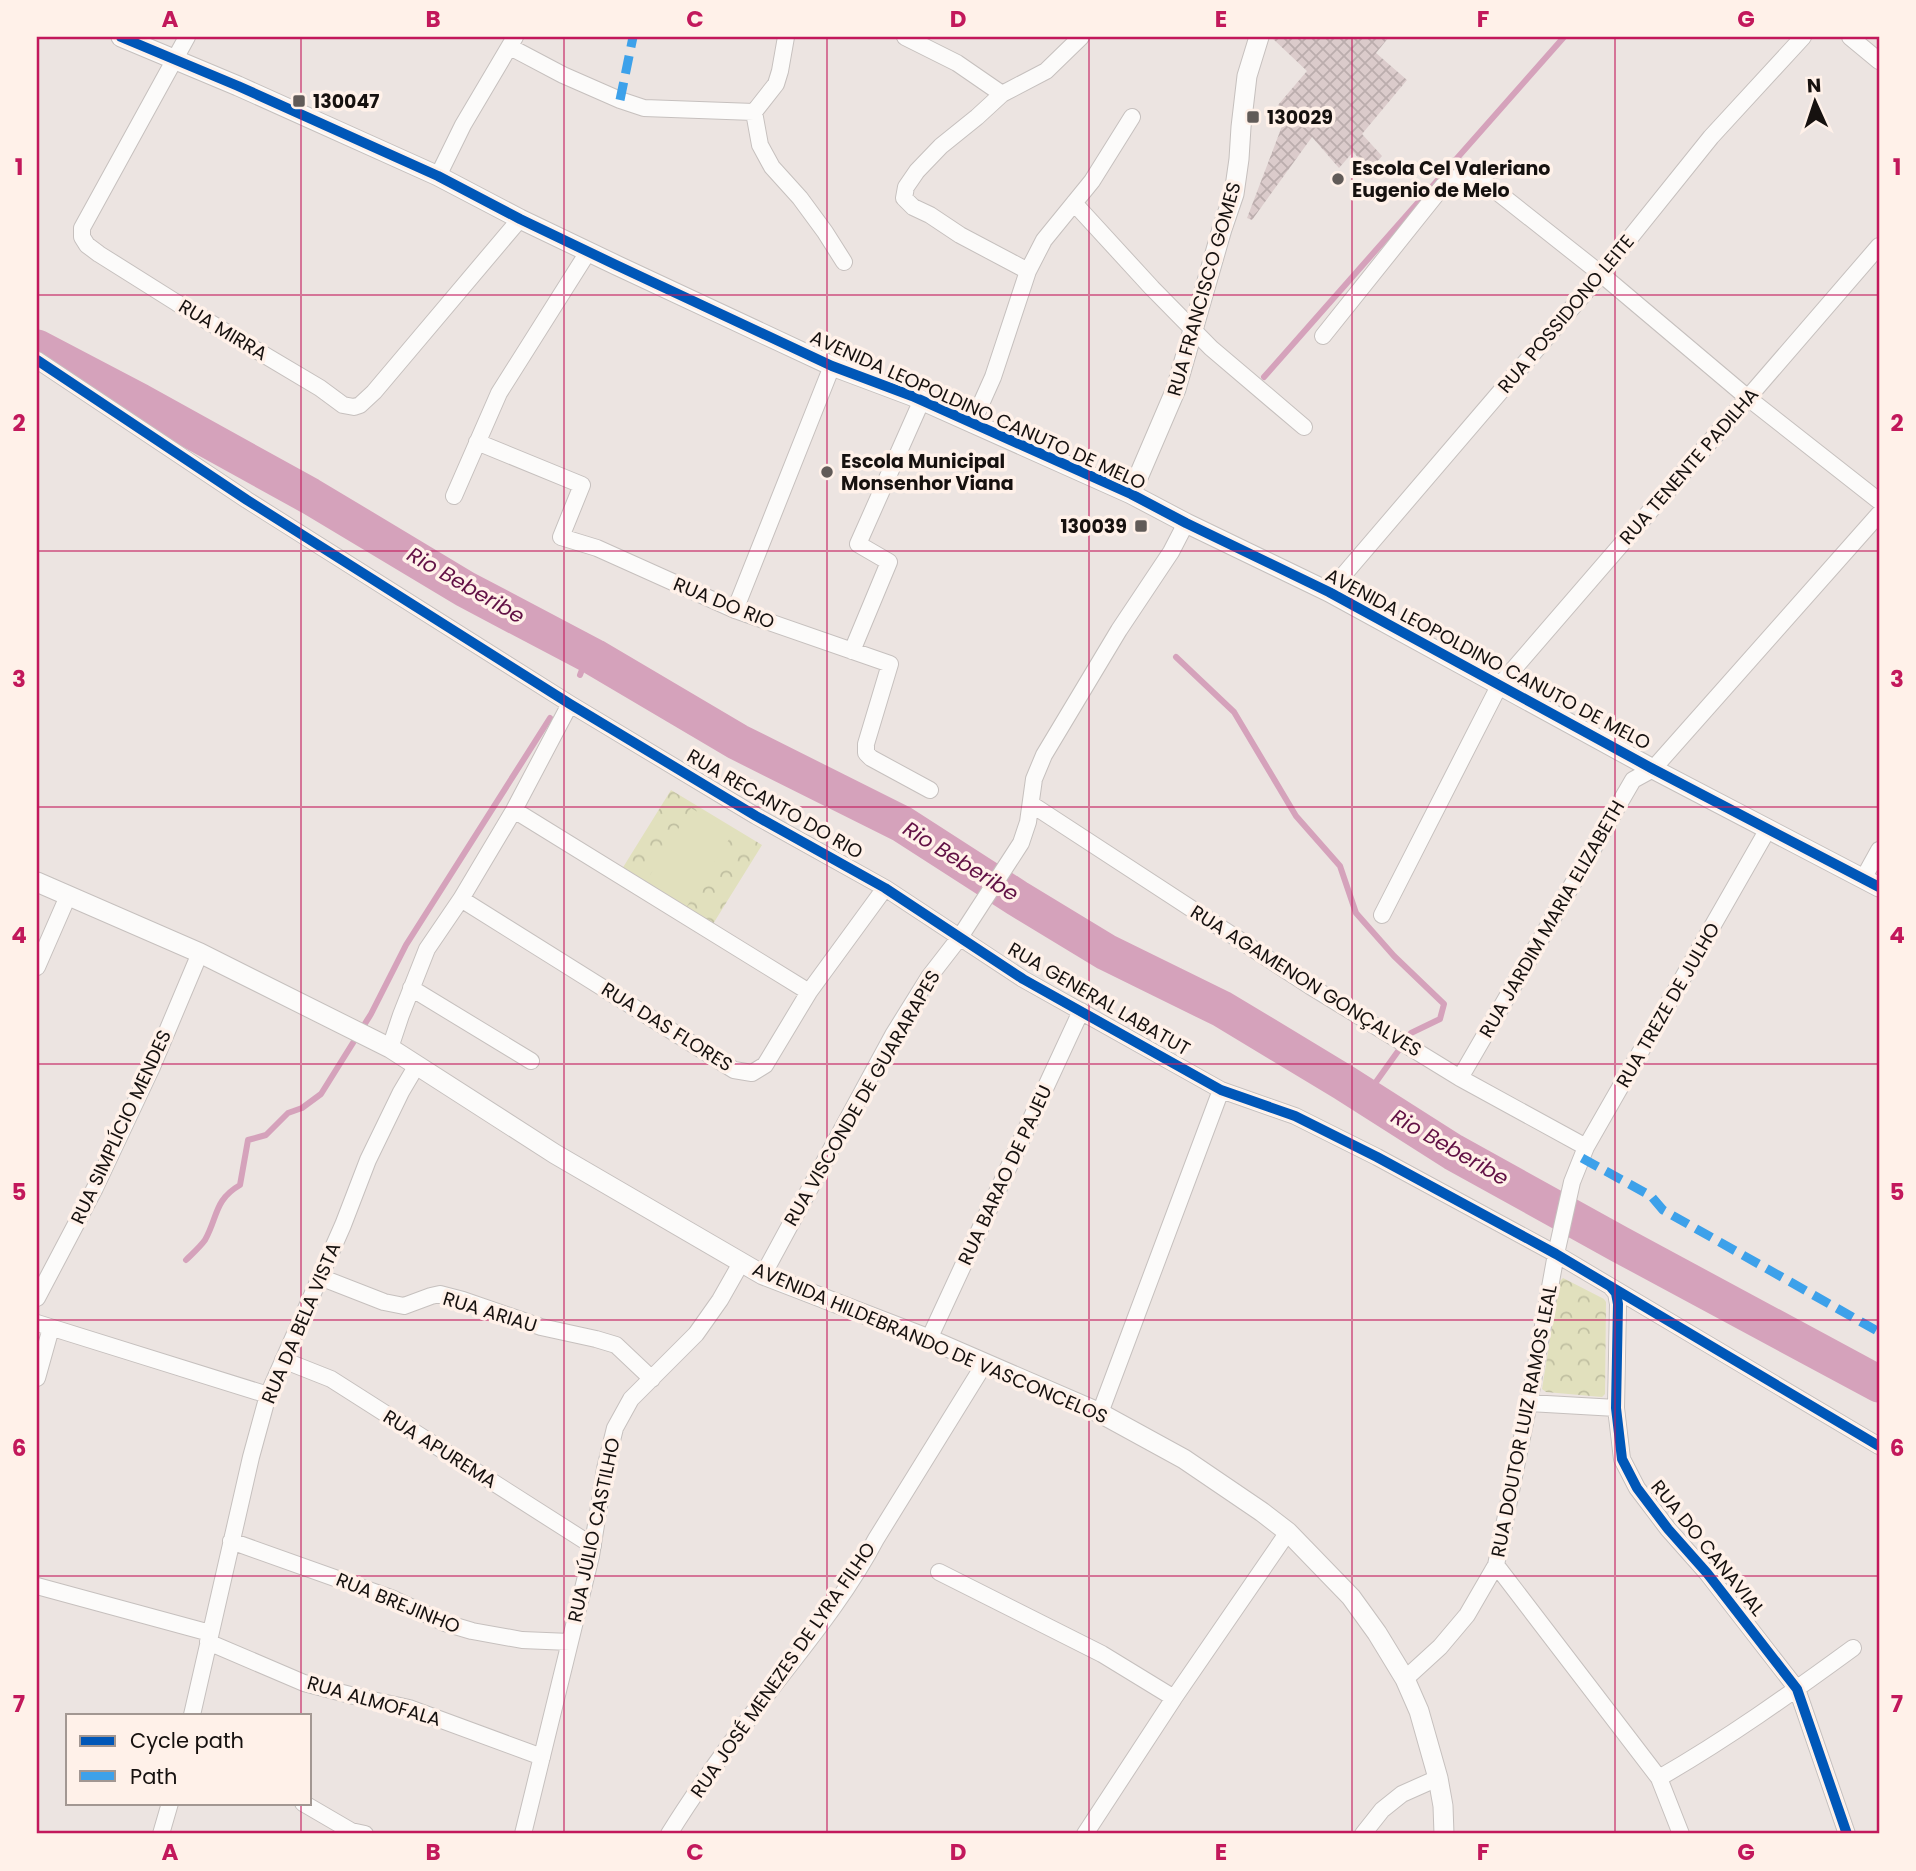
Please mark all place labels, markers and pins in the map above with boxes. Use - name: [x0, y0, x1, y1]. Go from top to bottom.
- place label: 130047: [313, 88, 379, 115]
- marker: 130047: [291, 93, 307, 109]
- place label: 130029: [1267, 104, 1333, 131]
- marker: 130029: [1245, 109, 1261, 125]
- place label: Escola Cel Valeriano Eugenio de Melo: [1352, 155, 1550, 204]
- marker: Escola Cel Valeriano Eugenio de Melo: [1330, 171, 1346, 187]
- place label: Escola Municipal Monsenhor Viana: [841, 448, 1014, 497]
- marker: Escola Municipal Monsenhor Viana: [819, 464, 835, 480]
- place label: 130039: [1060, 513, 1127, 540]
- marker: 130039: [1133, 518, 1149, 534]

